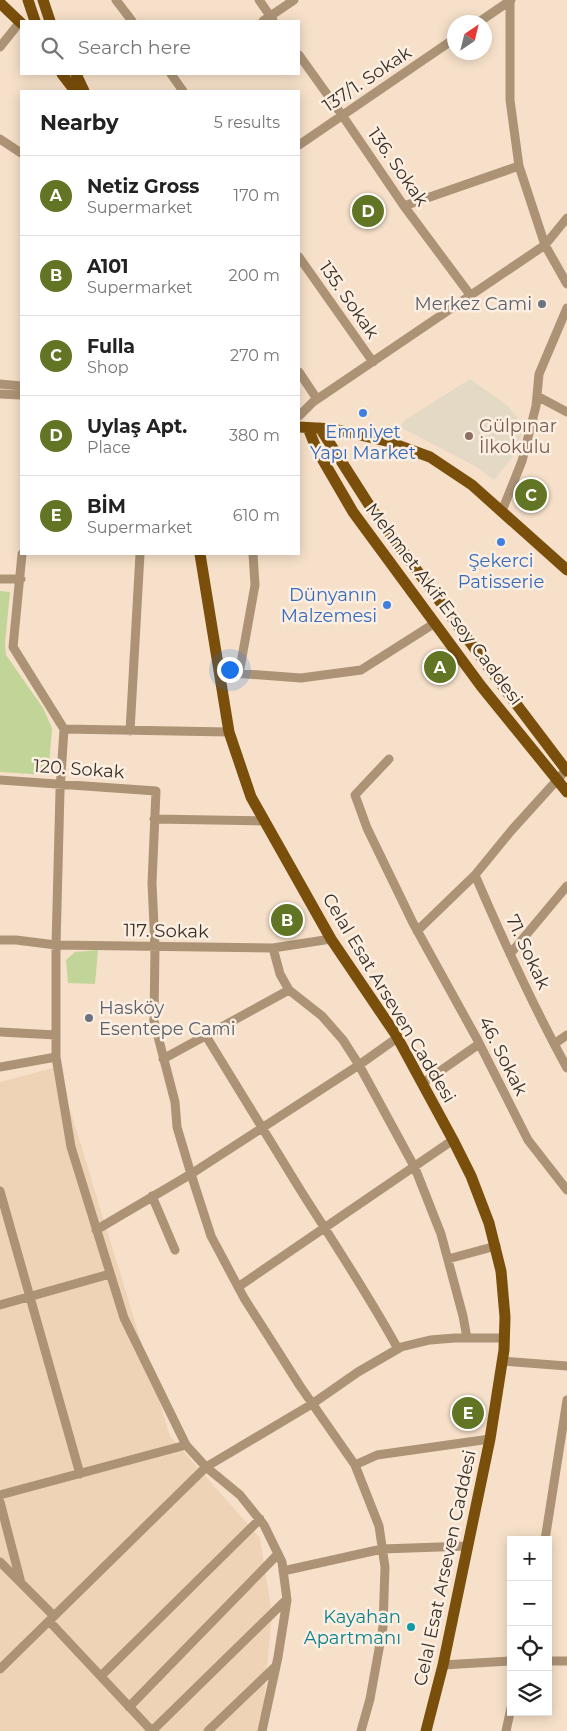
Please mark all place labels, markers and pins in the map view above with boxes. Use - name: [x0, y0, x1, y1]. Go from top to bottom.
- pin: D: [352, 192, 384, 230]
- place label: Merkez Cami: [415, 293, 532, 315]
- marker: Merkez Cami: [536, 298, 548, 310]
- marker: Emniyet Yapı Market: [357, 407, 369, 419]
- place label: Gülpınar İlkokulu: [479, 415, 557, 458]
- place label: Emniyet Yapı Market: [310, 421, 416, 464]
- marker: Gülpınar İlkokulu: [463, 430, 475, 442]
- pin: C: [515, 476, 547, 514]
- marker: Şekerci Patisserie: [495, 536, 507, 548]
- place label: Şekerci Patisserie: [458, 550, 544, 593]
- place label: Dünyanın Malzemesi: [281, 584, 377, 627]
- marker: Dünyanın Malzemesi: [381, 599, 393, 611]
- pin: A: [424, 648, 456, 686]
- pin: B: [271, 901, 303, 939]
- place label: Hasköy Esentepe Cami: [99, 997, 236, 1040]
- marker: Hasköy Esentepe Cami: [83, 1012, 95, 1024]
- pin: E: [452, 1394, 484, 1432]
- place label: Kayahan Apartmanı: [304, 1606, 401, 1649]
- marker: Kayahan Apartmanı: [405, 1621, 417, 1633]

